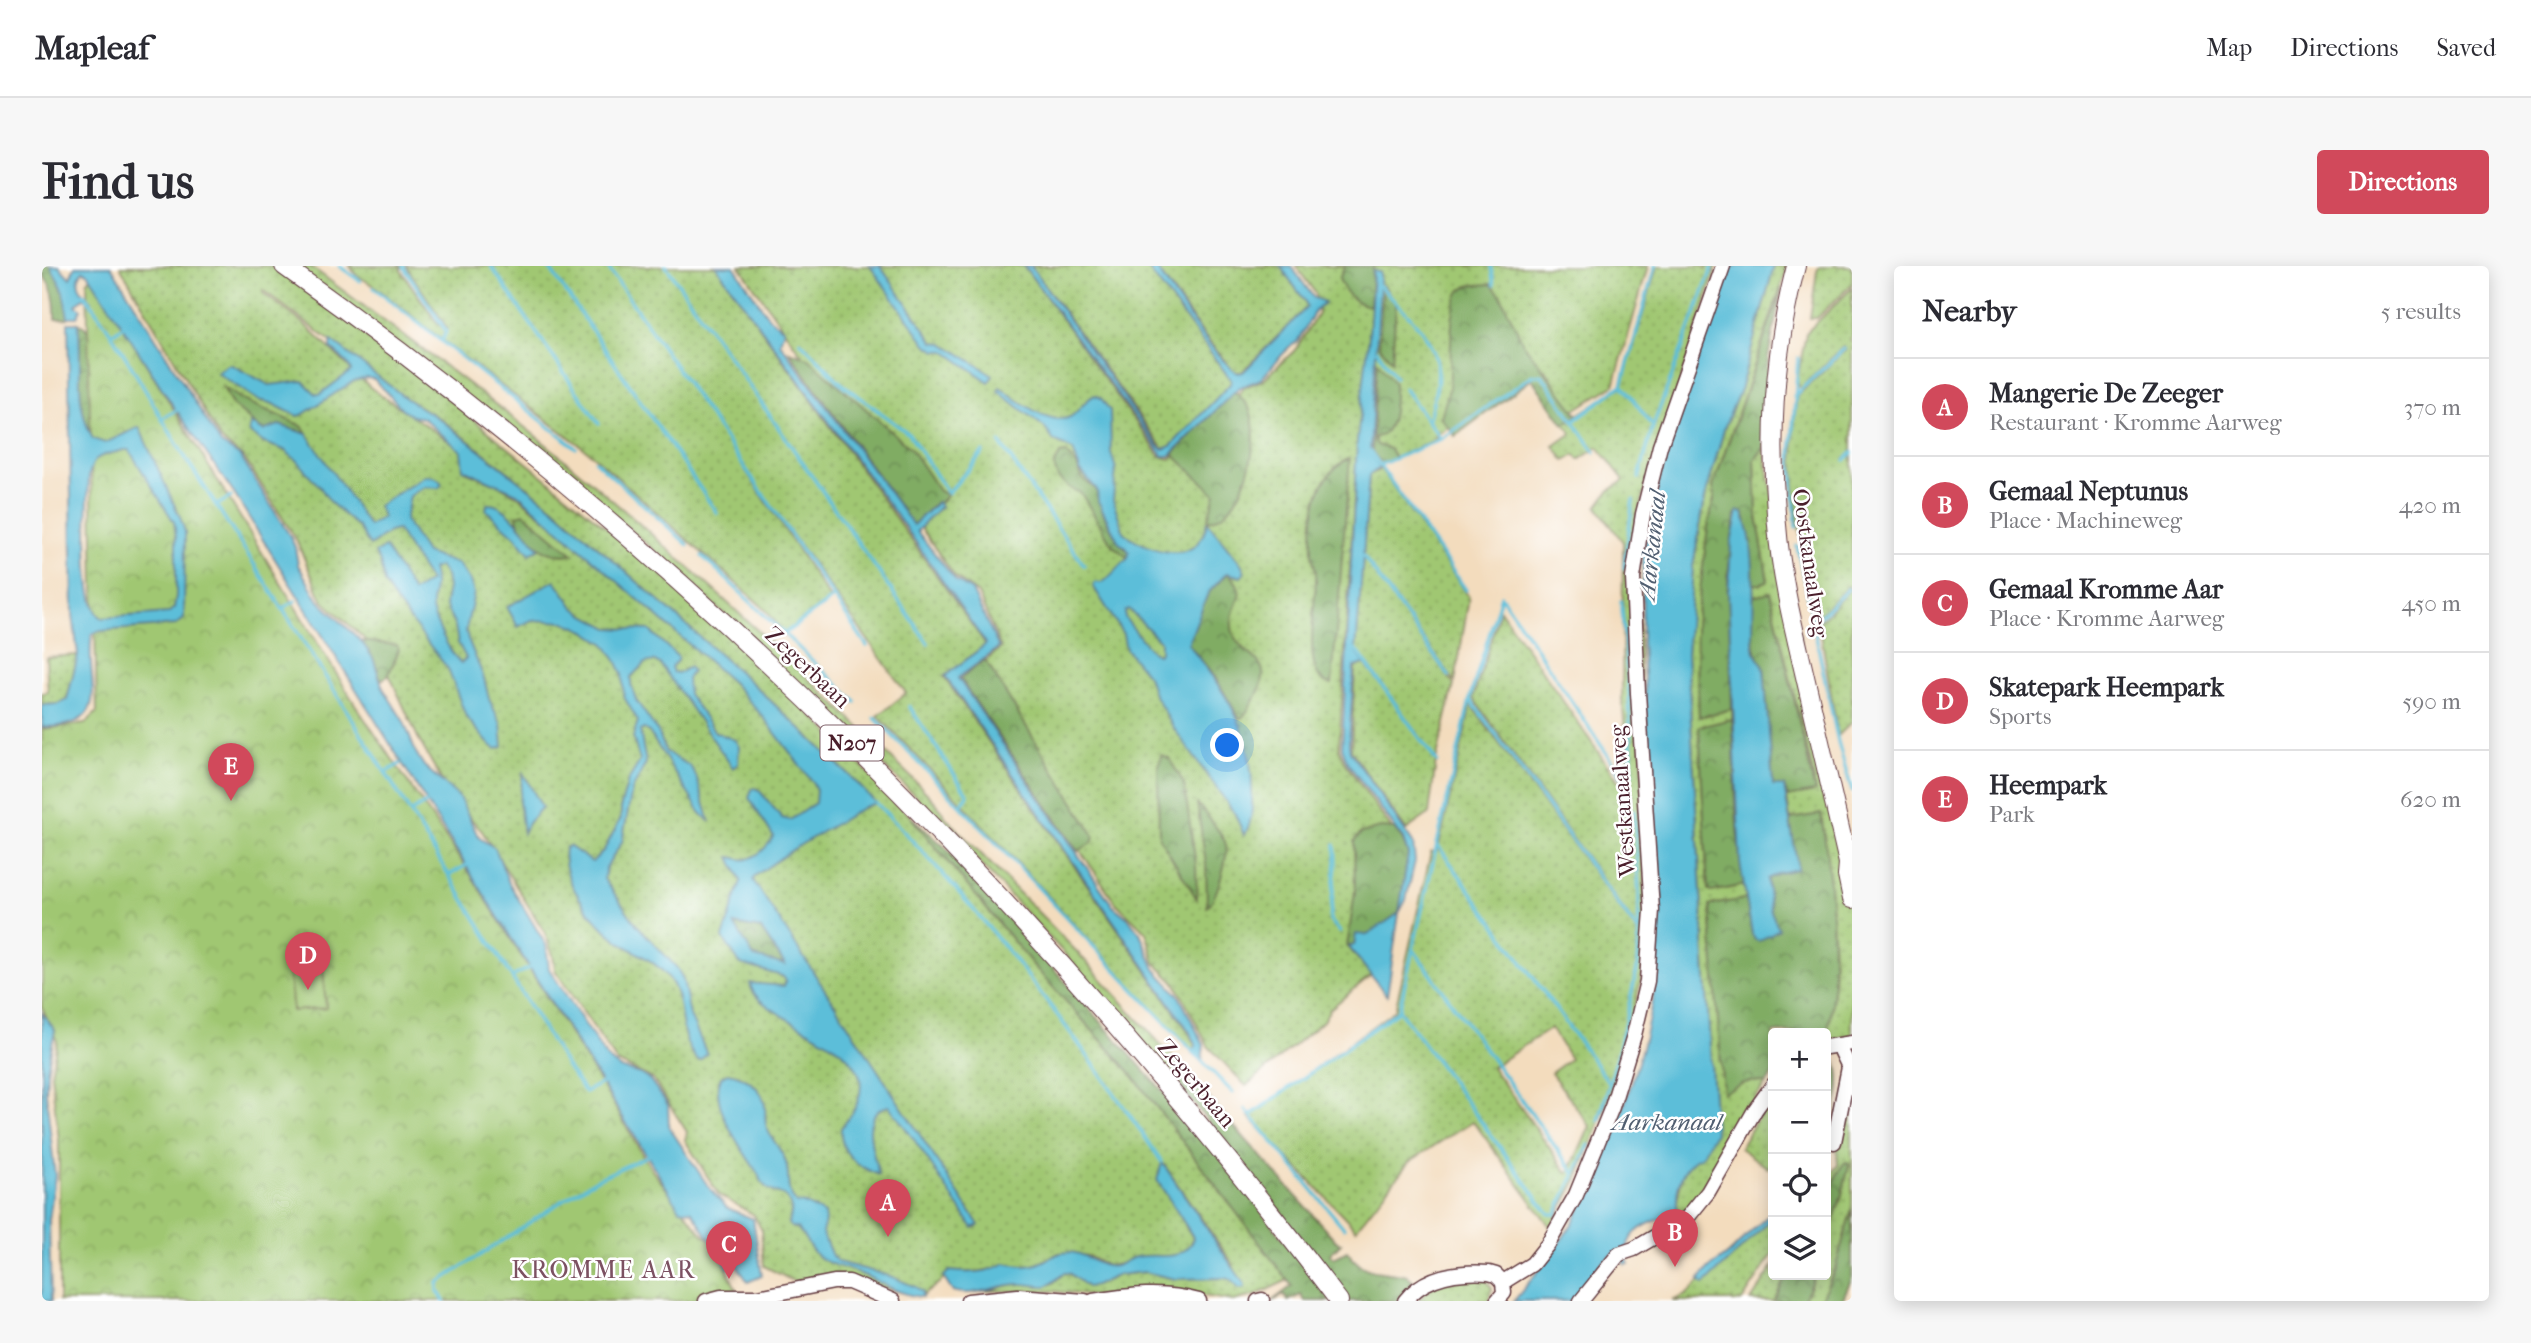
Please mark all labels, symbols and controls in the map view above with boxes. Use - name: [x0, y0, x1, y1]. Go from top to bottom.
- text: Mapleaf: [35, 29, 149, 68]
- text: Map: [2206, 34, 2252, 62]
- text: Directions: [2290, 34, 2398, 62]
- text: Saved: [2436, 34, 2496, 62]
- button: Directions: [2317, 150, 2489, 214]
- text: Find us: [42, 153, 194, 211]
- text: Nearby: [1922, 294, 2017, 329]
- text: 5 results: [2381, 298, 2461, 325]
- text: Mangerie De Zeeger: [1989, 378, 2223, 409]
- text: A: [1938, 394, 1952, 421]
- text: 370 m: [2404, 394, 2461, 421]
- text: Restaurant · Kromme Aarweg: [1989, 409, 2282, 436]
- text: Gemaal Neptunus: [1989, 476, 2188, 507]
- water label: Aarkanaal: [1632, 486, 1672, 604]
- street label: Oostkanaalweg: [1787, 487, 1834, 640]
- text: B: [1938, 492, 1952, 519]
- text: 420 m: [2399, 492, 2461, 519]
- text: Place · Machineweg: [1989, 507, 2182, 534]
- text: Gemaal Kromme Aar: [1989, 574, 2223, 605]
- text: C: [1937, 590, 1953, 617]
- text: 450 m: [2401, 590, 2461, 617]
- text: Place · Kromme Aarweg: [1989, 605, 2224, 632]
- street label: Zegerbaan: [759, 621, 856, 714]
- text: Skatepark Heempark: [1989, 672, 2224, 703]
- text: D: [1936, 688, 1954, 715]
- text: 590 m: [2402, 688, 2461, 715]
- text: Sports: [1989, 703, 2051, 730]
- street label: Westkanaalweg: [1604, 723, 1641, 879]
- road number: N207: [820, 726, 884, 760]
- your location: [1210, 728, 1244, 762]
- pin: E: [208, 743, 254, 801]
- text: Heempark: [1989, 770, 2107, 801]
- text: E: [1938, 786, 1952, 813]
- text: 620 m: [2400, 786, 2461, 813]
- text: Park: [1989, 801, 2035, 828]
- pin: D: [285, 932, 331, 990]
- map controls: [1768, 1028, 1831, 1280]
- button: +: [1768, 1028, 1831, 1091]
- street label: Zegerbaan: [1152, 1034, 1242, 1133]
- button: −: [1768, 1091, 1831, 1154]
- water label: Aarkanaal: [1609, 1108, 1725, 1136]
- button: locate: [1768, 1154, 1831, 1217]
- pin: A: [865, 1179, 911, 1237]
- pin: B: [1652, 1209, 1698, 1267]
- button: layers: [1768, 1217, 1831, 1280]
- pin: C: [706, 1221, 752, 1279]
- district label: KROMME AAR: [511, 1256, 697, 1284]

